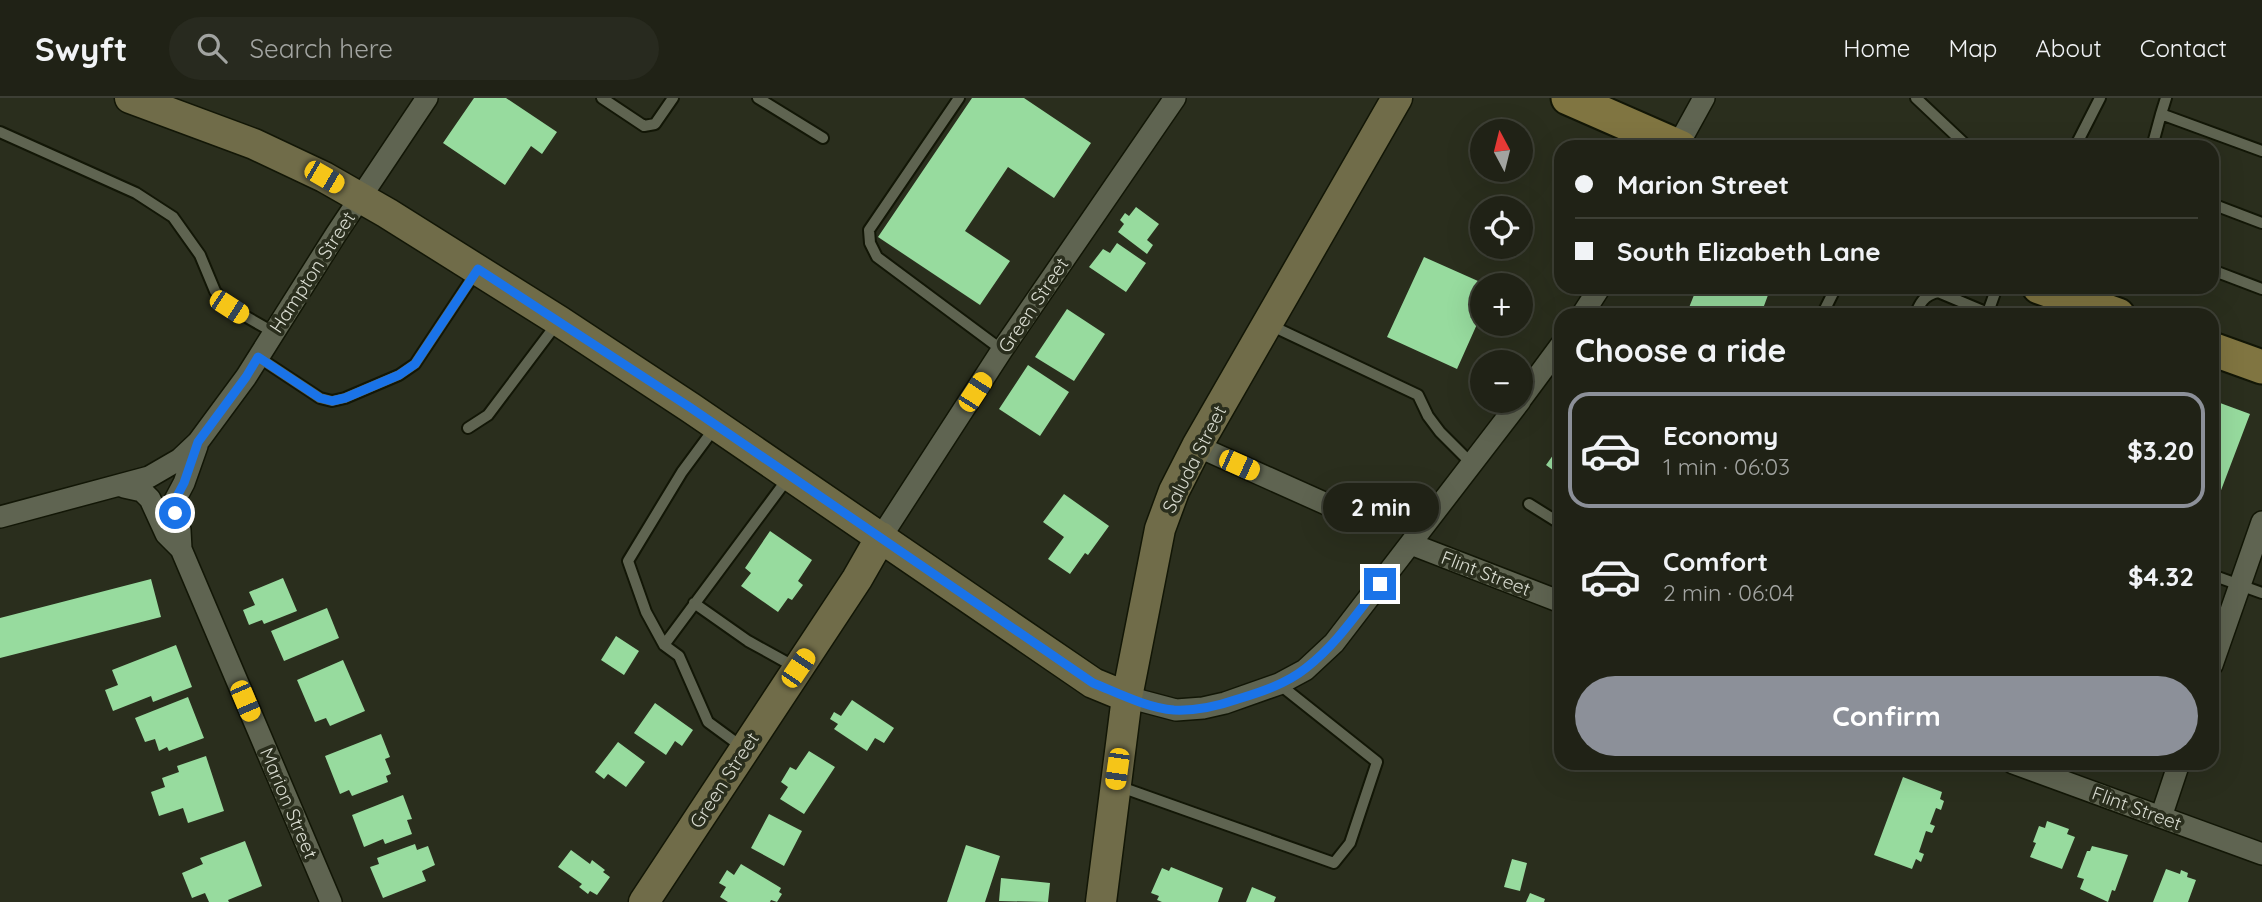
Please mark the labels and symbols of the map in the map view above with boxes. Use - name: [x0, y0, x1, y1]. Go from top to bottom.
- north arrow: [1470, 119, 1533, 182]
- car: [301, 157, 348, 197]
- street label: Hampton Street: [264, 207, 360, 337]
- street label: Green Street: [992, 253, 1074, 357]
- car: [206, 287, 253, 327]
- car: [955, 369, 996, 415]
- street label: Saluda Street: [1157, 401, 1231, 517]
- car: [1216, 447, 1263, 483]
- callout: 2 min: [1322, 482, 1438, 532]
- route start: [159, 497, 191, 529]
- street label: Flint Street: [1438, 545, 1534, 601]
- route end: [1364, 568, 1396, 600]
- car: [778, 645, 819, 691]
- car: [228, 678, 263, 724]
- street label: Green Street: [684, 727, 764, 833]
- street label: Marion Street: [255, 744, 323, 862]
- car: [1104, 747, 1131, 791]
- street label: Flint Street: [2089, 781, 2185, 835]

